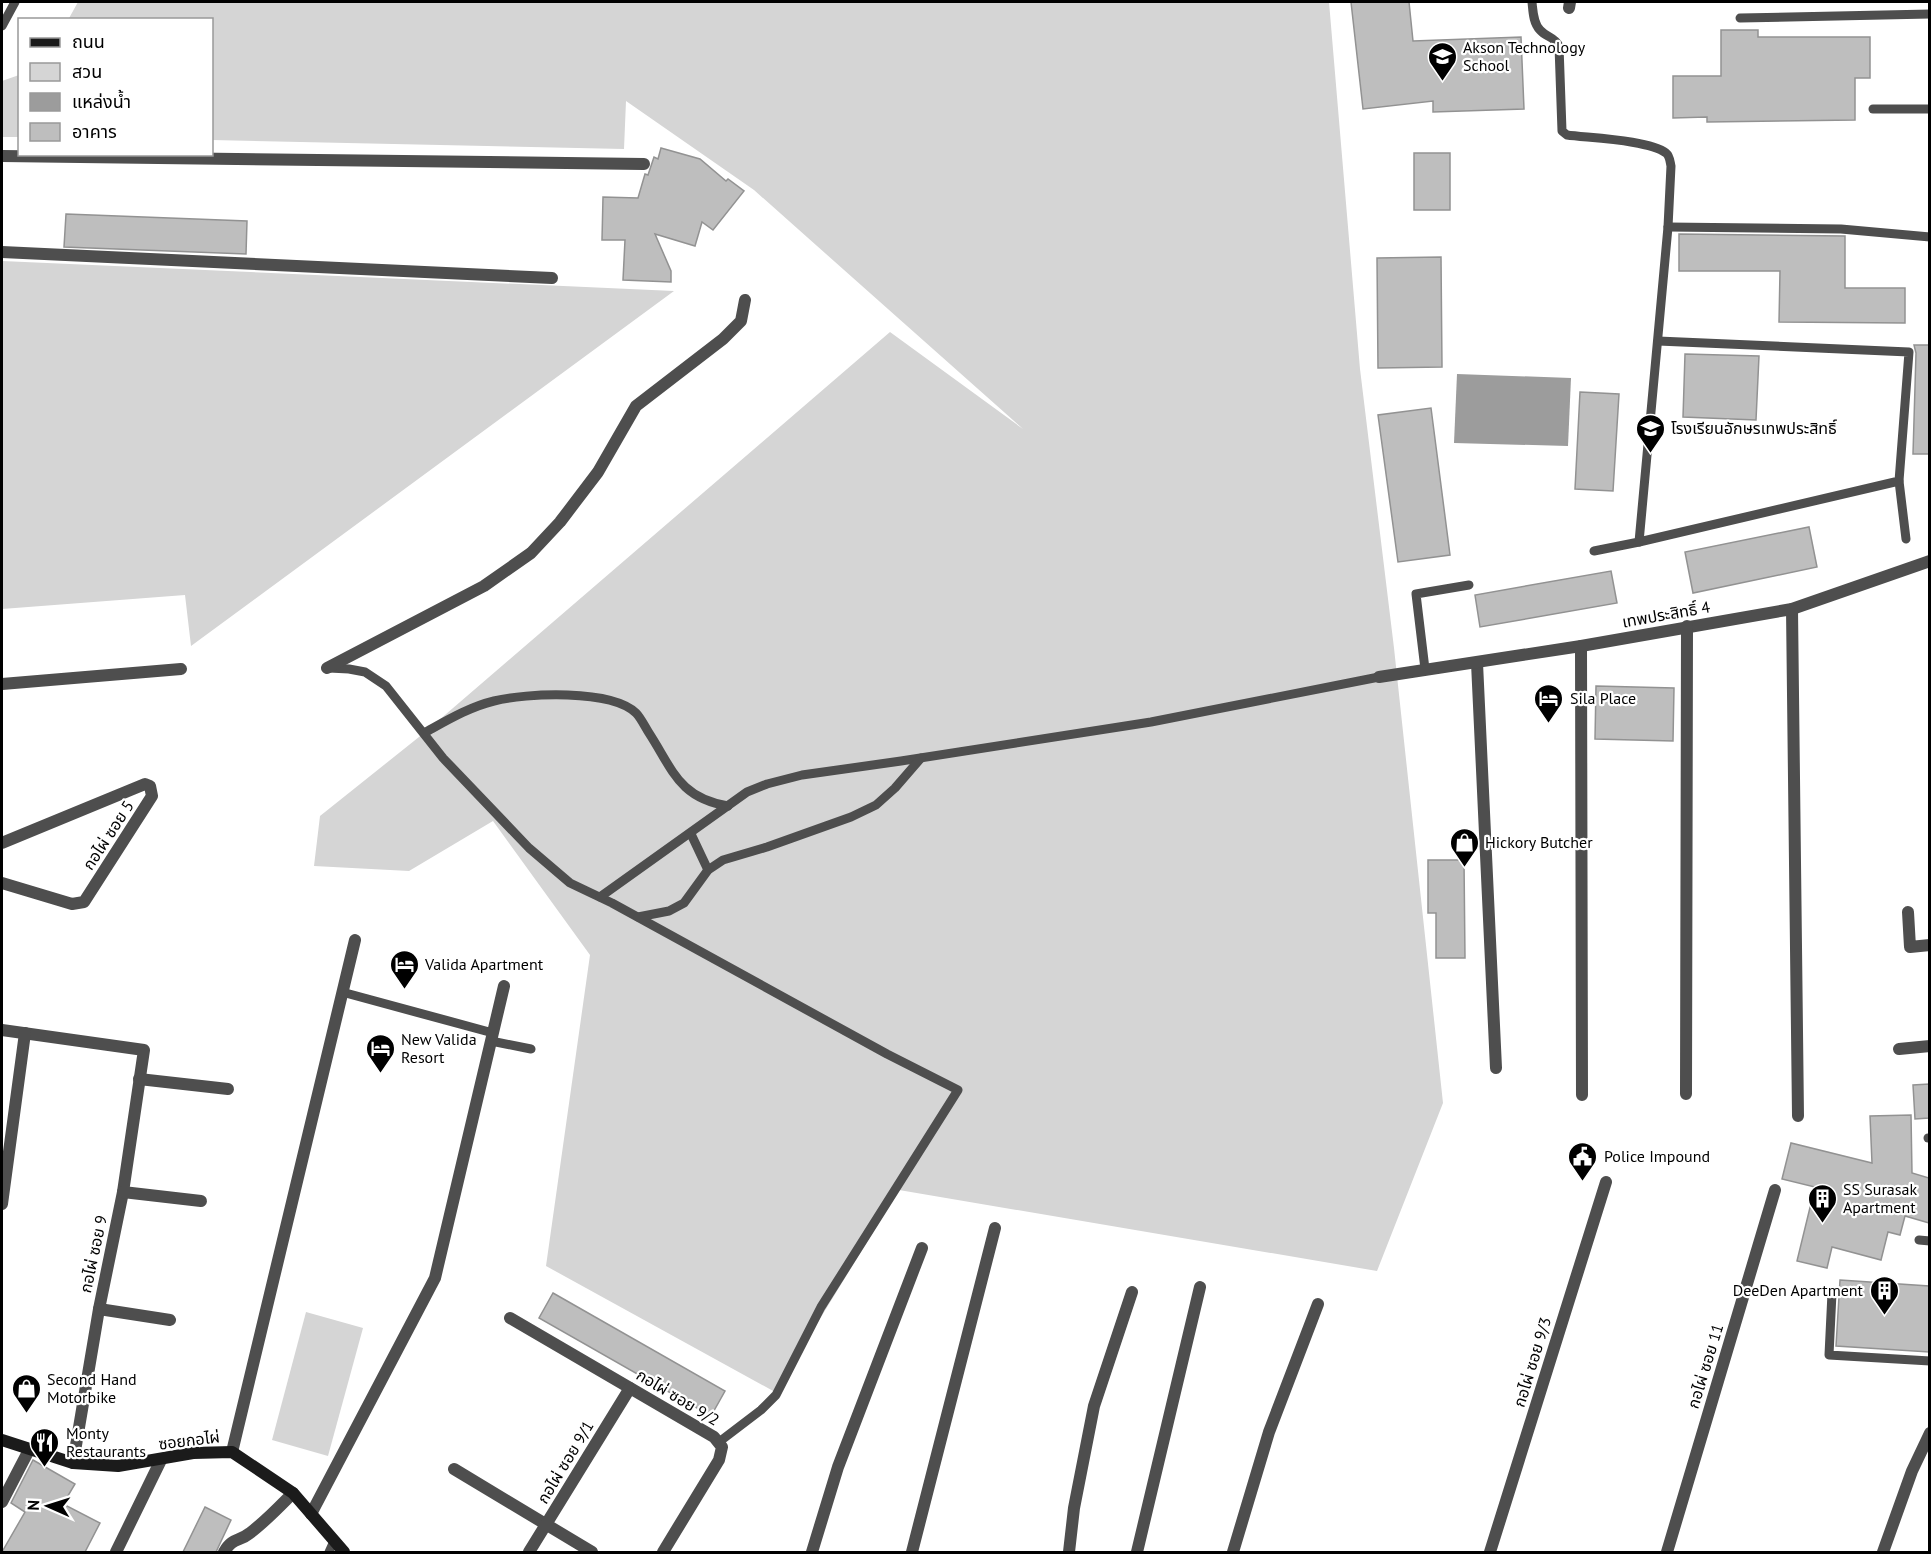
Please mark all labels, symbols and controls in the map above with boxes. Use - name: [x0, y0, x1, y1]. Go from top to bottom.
- legend: [18, 18, 213, 156]
- text: ถนน: [72, 30, 105, 53]
- place label: Akson Technology School: [1463, 37, 1586, 75]
- school or university icon: Akson Technology School: [1426, 40, 1458, 82]
- text: สวน: [72, 60, 102, 83]
- text: แหล่งน้ำ: [72, 89, 131, 113]
- text: อาคาร: [72, 120, 117, 143]
- school or university icon: โรงเรียนอักษรเทพประสิทธิ์: [1634, 412, 1666, 454]
- place label: โรงเรียนอักษรเทพประสิทธิ์: [1671, 418, 1837, 438]
- street label: เทพประสิทธิ์ 4: [1620, 596, 1712, 632]
- hotel icon: Sila Place: [1533, 682, 1565, 724]
- place label: Sila Place: [1570, 688, 1636, 708]
- street label: กอไผ่ ซอย 5: [78, 796, 138, 874]
- shop icon: Hickory Butcher: [1448, 826, 1480, 868]
- place label: Hickory Butcher: [1485, 832, 1593, 852]
- hotel icon: Valida Apartment: [388, 948, 420, 990]
- place label: Valida Apartment: [424, 954, 544, 974]
- place label: New Valida Resort: [401, 1029, 477, 1067]
- hotel icon: New Valida Resort: [364, 1032, 396, 1074]
- public building icon: Police Impound: [1567, 1140, 1599, 1182]
- place label: Police Impound: [1604, 1146, 1710, 1166]
- place label: SS Surasak Apartment: [1843, 1179, 1917, 1217]
- building icon: SS Surasak Apartment: [1806, 1182, 1838, 1224]
- street label: กอไผ่ ซอย 9: [75, 1213, 111, 1295]
- building icon: DeeDen Apartment: [1868, 1274, 1900, 1316]
- place label: DeeDen Apartment: [1733, 1280, 1864, 1300]
- street label: กอไผ่ ซอย 9/3: [1509, 1314, 1555, 1410]
- street label: กอไผ่ ซอย 11: [1683, 1321, 1727, 1411]
- street label: กอไผ่ ซอย 9/2: [633, 1364, 723, 1430]
- place label: Second Hand Motorbike: [47, 1369, 137, 1407]
- shop icon: Second Hand Motorbike: [10, 1372, 42, 1414]
- street label: กอไผ่ ซอย 9/1: [532, 1417, 598, 1507]
- place label: Monty Restaurants: [66, 1423, 146, 1461]
- restaurant icon: Monty Restaurants: [29, 1426, 61, 1468]
- street label: ซอยกอไผ่: [157, 1426, 221, 1454]
- north arrow: [18, 1476, 78, 1536]
- text: N: [23, 1499, 43, 1511]

